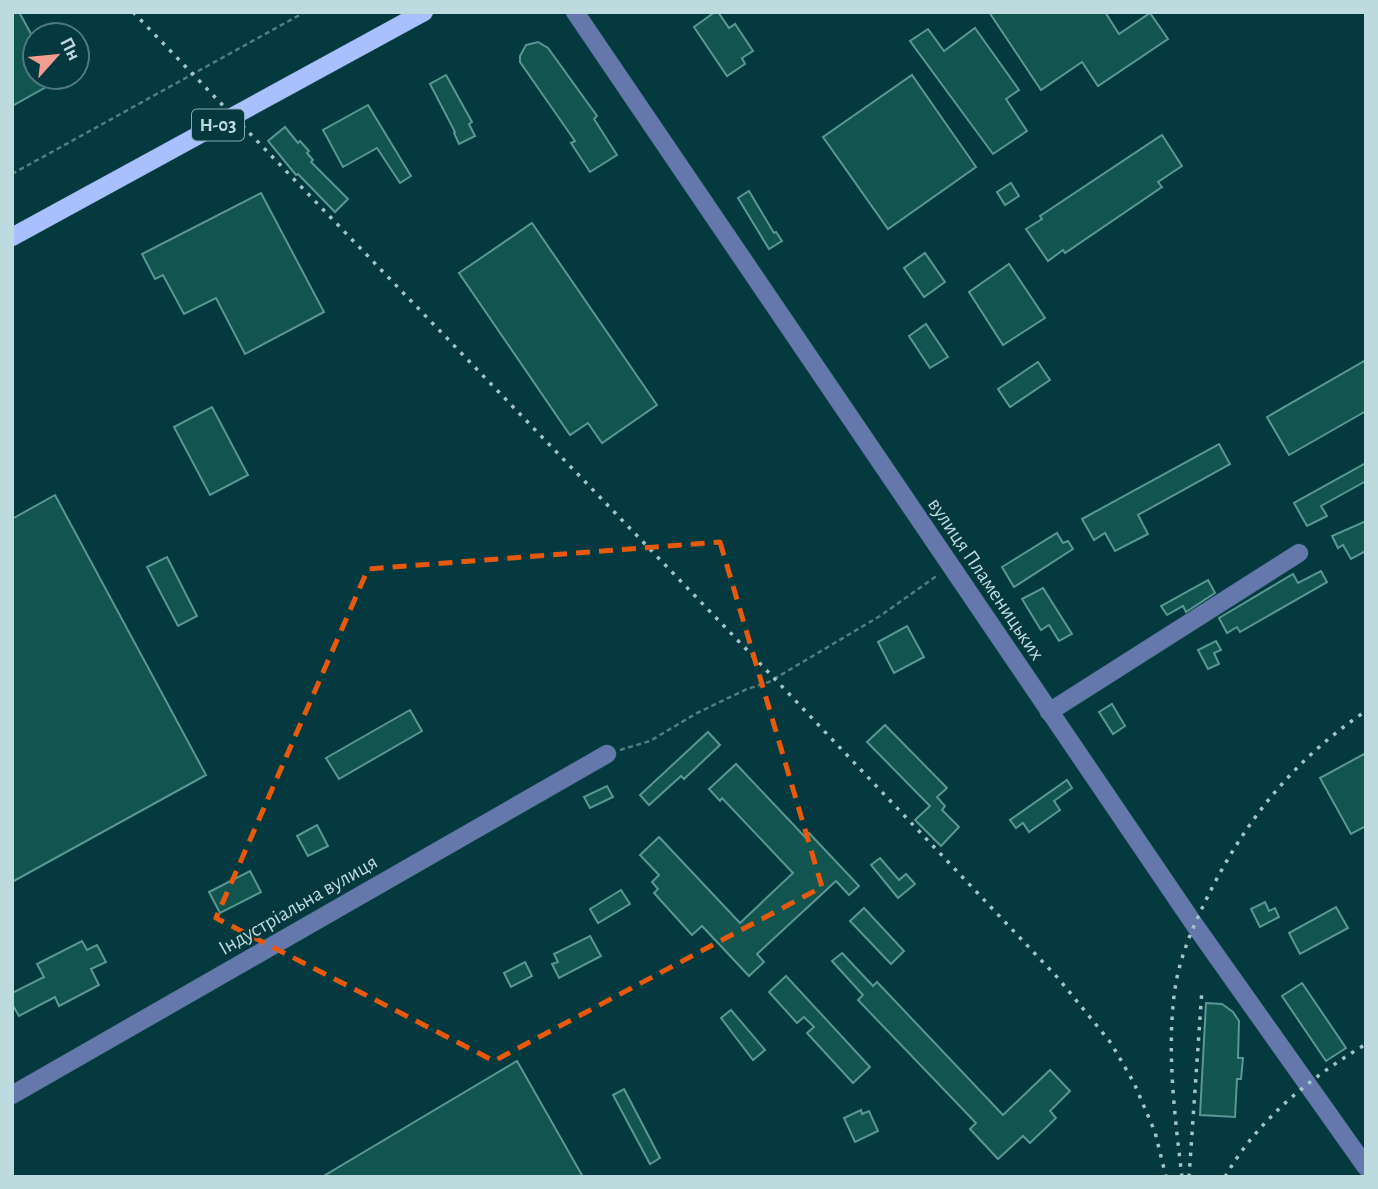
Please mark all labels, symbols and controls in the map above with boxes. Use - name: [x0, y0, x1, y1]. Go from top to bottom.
- north arrow: [21, 21, 91, 91]
- text: Пн: [56, 34, 84, 64]
- road number: Н-03: [192, 110, 244, 140]
- street label: вулиця Пламеницьких: [924, 494, 1048, 664]
- street label: Індустріальна вулиця: [215, 851, 381, 959]

